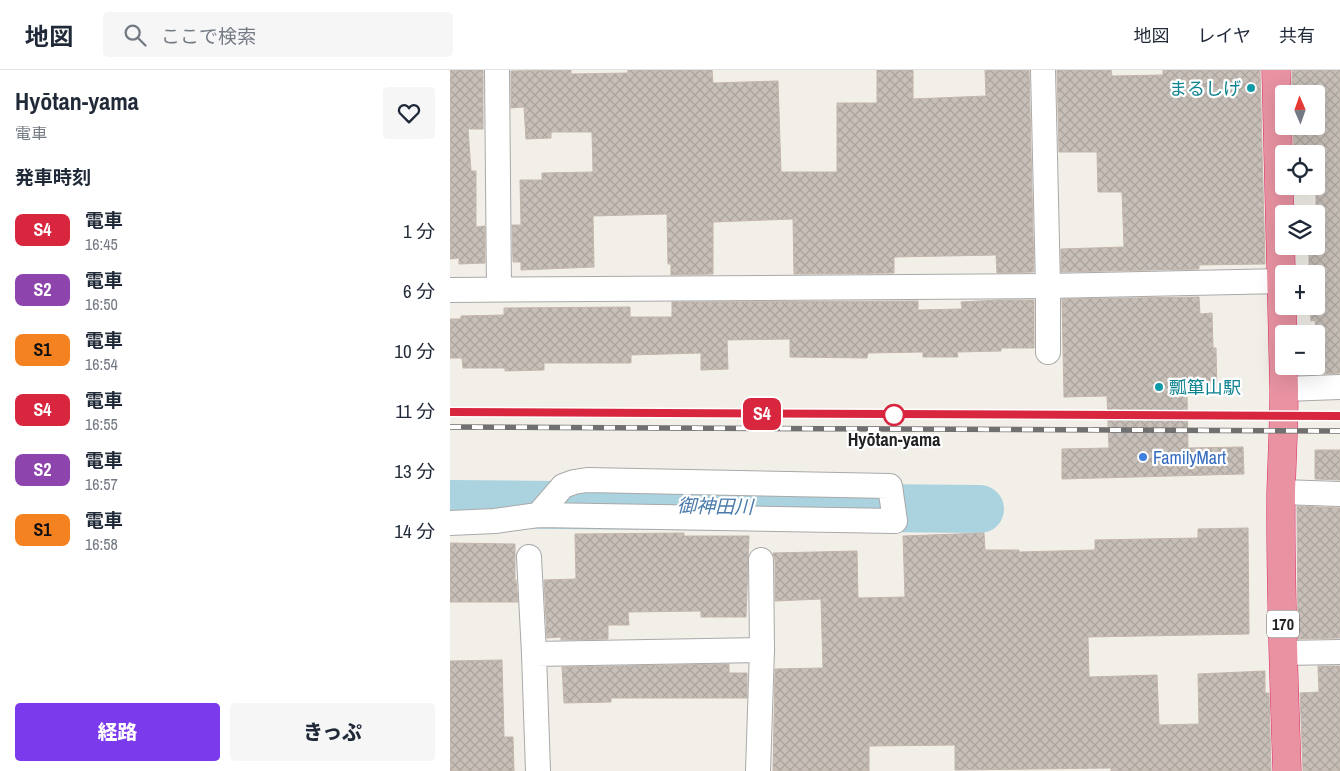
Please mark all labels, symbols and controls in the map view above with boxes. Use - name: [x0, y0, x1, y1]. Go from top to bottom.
- search box: [103, 12, 453, 57]
- text: 地図: [25, 20, 73, 52]
- icon: search: [121, 21, 149, 49]
- text: ここで検索: [161, 23, 256, 49]
- text: 地図: [1134, 23, 1170, 48]
- text: レイヤ: [1198, 23, 1251, 48]
- text: 共有: [1279, 23, 1315, 48]
- place label: まるしげ: [1169, 76, 1241, 101]
- marker: まるしげ: [1245, 82, 1257, 94]
- text: Hyōtan-yama: [15, 85, 139, 117]
- north arrow: [1275, 85, 1325, 135]
- map controls: [1275, 85, 1325, 375]
- button: heart: [383, 87, 435, 139]
- text: 電車: [15, 122, 47, 144]
- button: locate: [1275, 145, 1325, 195]
- text: 発車時刻: [15, 164, 91, 190]
- button: layers: [1275, 205, 1325, 255]
- text: 電車: [85, 207, 123, 233]
- text: S4: [33, 217, 52, 242]
- text: 1 分: [403, 218, 435, 244]
- text: 16:45: [85, 233, 118, 255]
- button: +: [1275, 265, 1325, 315]
- text: 電車: [85, 267, 123, 293]
- text: S2: [33, 277, 52, 302]
- text: 6 分: [403, 278, 435, 304]
- text: 16:50: [85, 293, 118, 315]
- button: −: [1275, 325, 1325, 375]
- text: 電車: [85, 327, 123, 353]
- text: S1: [33, 337, 52, 362]
- text: 10 分: [394, 338, 435, 364]
- text: 16:54: [85, 353, 118, 375]
- place label: 瓢箪山駅: [1169, 375, 1241, 400]
- marker: 瓢箪山駅: [1153, 381, 1165, 393]
- text: 電車: [85, 387, 123, 413]
- text: S4: [33, 397, 52, 422]
- text: 11 分: [395, 398, 435, 424]
- line badge: S4: [740, 398, 784, 430]
- text: S4: [753, 401, 771, 426]
- marker: Hyōtan-yama: [883, 404, 905, 426]
- text: 16:55: [85, 413, 118, 435]
- place label: Hyōtan-yama: [848, 427, 941, 452]
- place label: FamilyMart: [1153, 445, 1226, 470]
- text: 電車: [85, 447, 123, 473]
- marker: FamilyMart: [1137, 451, 1149, 463]
- text: S2: [33, 457, 52, 482]
- text: 13 分: [394, 458, 435, 484]
- text: 16:57: [85, 473, 118, 495]
- water label: 御神田川: [677, 492, 755, 520]
- text: 電車: [85, 507, 123, 533]
- text: S1: [33, 517, 52, 542]
- text: 14 分: [394, 518, 435, 544]
- text: 16:58: [85, 533, 118, 555]
- road number: 170: [1267, 610, 1299, 638]
- button: 経路: [15, 703, 220, 761]
- button: きっぷ: [230, 703, 435, 761]

